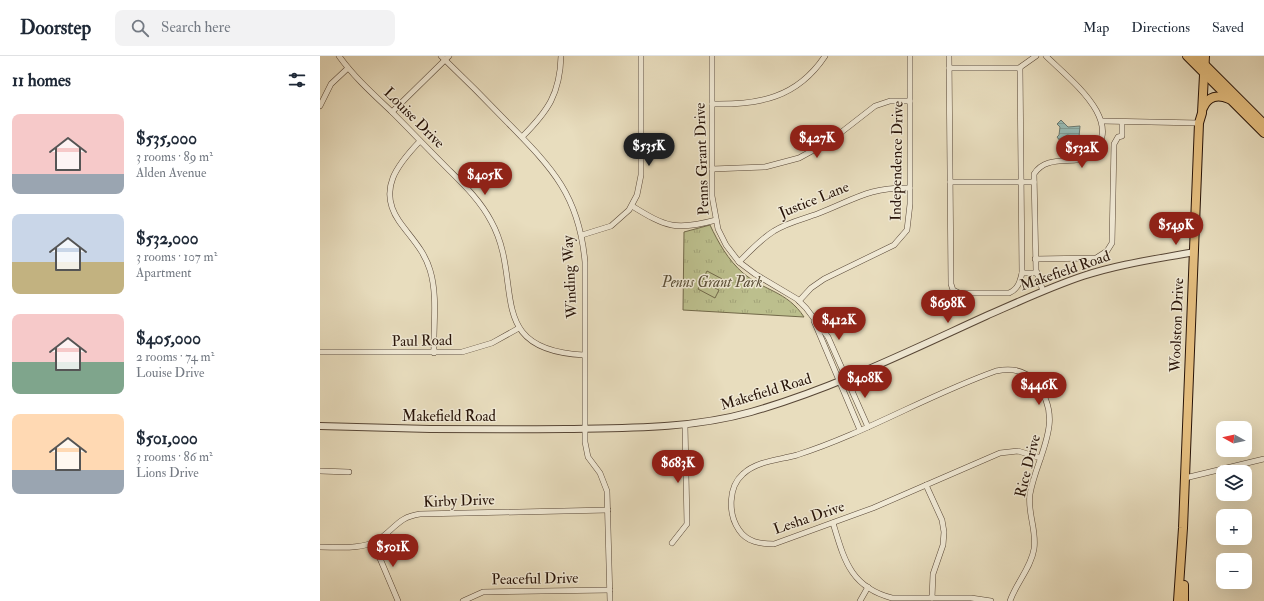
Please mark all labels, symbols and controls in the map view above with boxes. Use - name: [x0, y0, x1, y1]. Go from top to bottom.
- search box: [115, 10, 395, 46]
- text: Doorstep: [20, 16, 91, 40]
- icon: search: [129, 17, 151, 39]
- text: Search here: [161, 18, 230, 37]
- text: Map: [1083, 19, 1109, 36]
- text: Directions: [1131, 19, 1190, 36]
- text: Saved: [1212, 19, 1244, 36]
- icon: filters: [286, 69, 308, 91]
- text: 11 homes: [12, 70, 71, 91]
- street label: Louise Drive: [379, 83, 449, 153]
- street label: Independence Drive: [886, 101, 909, 221]
- street label: Penns Grant Drive: [691, 102, 713, 216]
- pin: $427K: [789, 125, 845, 159]
- text: $535,000: [136, 128, 197, 149]
- icon: home: [44, 130, 92, 178]
- text: $427K: [799, 130, 835, 146]
- pin: $535K: [621, 133, 677, 167]
- pin: $532K: [1054, 135, 1110, 169]
- text: $535K: [633, 138, 665, 154]
- text: $532K: [1065, 140, 1099, 156]
- text: 3 rooms · 89 m²: [136, 149, 213, 165]
- pin: $405K: [457, 162, 513, 196]
- text: Alden Avenue: [136, 165, 206, 181]
- text: $405K: [467, 167, 503, 183]
- street label: Justice Lane: [775, 177, 852, 224]
- pin: $549K: [1148, 212, 1204, 246]
- text: $549K: [1158, 217, 1194, 233]
- text: $532,000: [136, 228, 198, 249]
- icon: home: [44, 230, 92, 278]
- street label: Winding Way: [558, 235, 582, 320]
- street label: Makefield Road: [1017, 247, 1113, 295]
- text: 3 rooms · 107 m²: [136, 249, 217, 265]
- text: Apartment: [136, 265, 192, 281]
- park label: Penns Grant Park: [661, 273, 762, 292]
- street label: Woolston Drive: [1166, 277, 1188, 374]
- pin: $698K: [920, 290, 976, 324]
- text: $698K: [930, 295, 966, 311]
- pin: $412K: [811, 307, 867, 341]
- text: $412K: [822, 312, 856, 328]
- text: $405,000: [136, 328, 201, 349]
- icon: home: [44, 330, 92, 378]
- street label: Paul Road: [391, 331, 453, 351]
- text: 2 rooms · 74 m²: [136, 349, 214, 365]
- text: Louise Drive: [136, 365, 204, 381]
- pin: $408K: [837, 365, 893, 399]
- street label: Makefield Road: [718, 369, 814, 415]
- text: $408K: [847, 370, 883, 386]
- pin: $446K: [1011, 372, 1067, 406]
- text: $446K: [1020, 377, 1058, 393]
- street label: Makefield Road: [402, 407, 497, 426]
- north arrow: [1216, 421, 1252, 457]
- map controls: [1216, 421, 1252, 589]
- text: $501,000: [136, 428, 198, 449]
- icon: home: [44, 430, 92, 478]
- street label: Rice Drive: [1011, 432, 1045, 500]
- text: 3 rooms · 86 m²: [136, 449, 213, 465]
- pin: $683K: [650, 450, 706, 484]
- text: $683K: [661, 455, 695, 471]
- text: Lions Drive: [136, 465, 199, 481]
- button: layers: [1216, 465, 1252, 501]
- street label: Kirby Drive: [423, 490, 495, 512]
- street label: Lesha Drive: [771, 497, 847, 539]
- button: +: [1216, 509, 1252, 545]
- pin: $501K: [365, 534, 421, 568]
- text: $501K: [376, 539, 410, 555]
- button: −: [1216, 553, 1252, 589]
- street label: Peaceful Drive: [491, 569, 579, 589]

